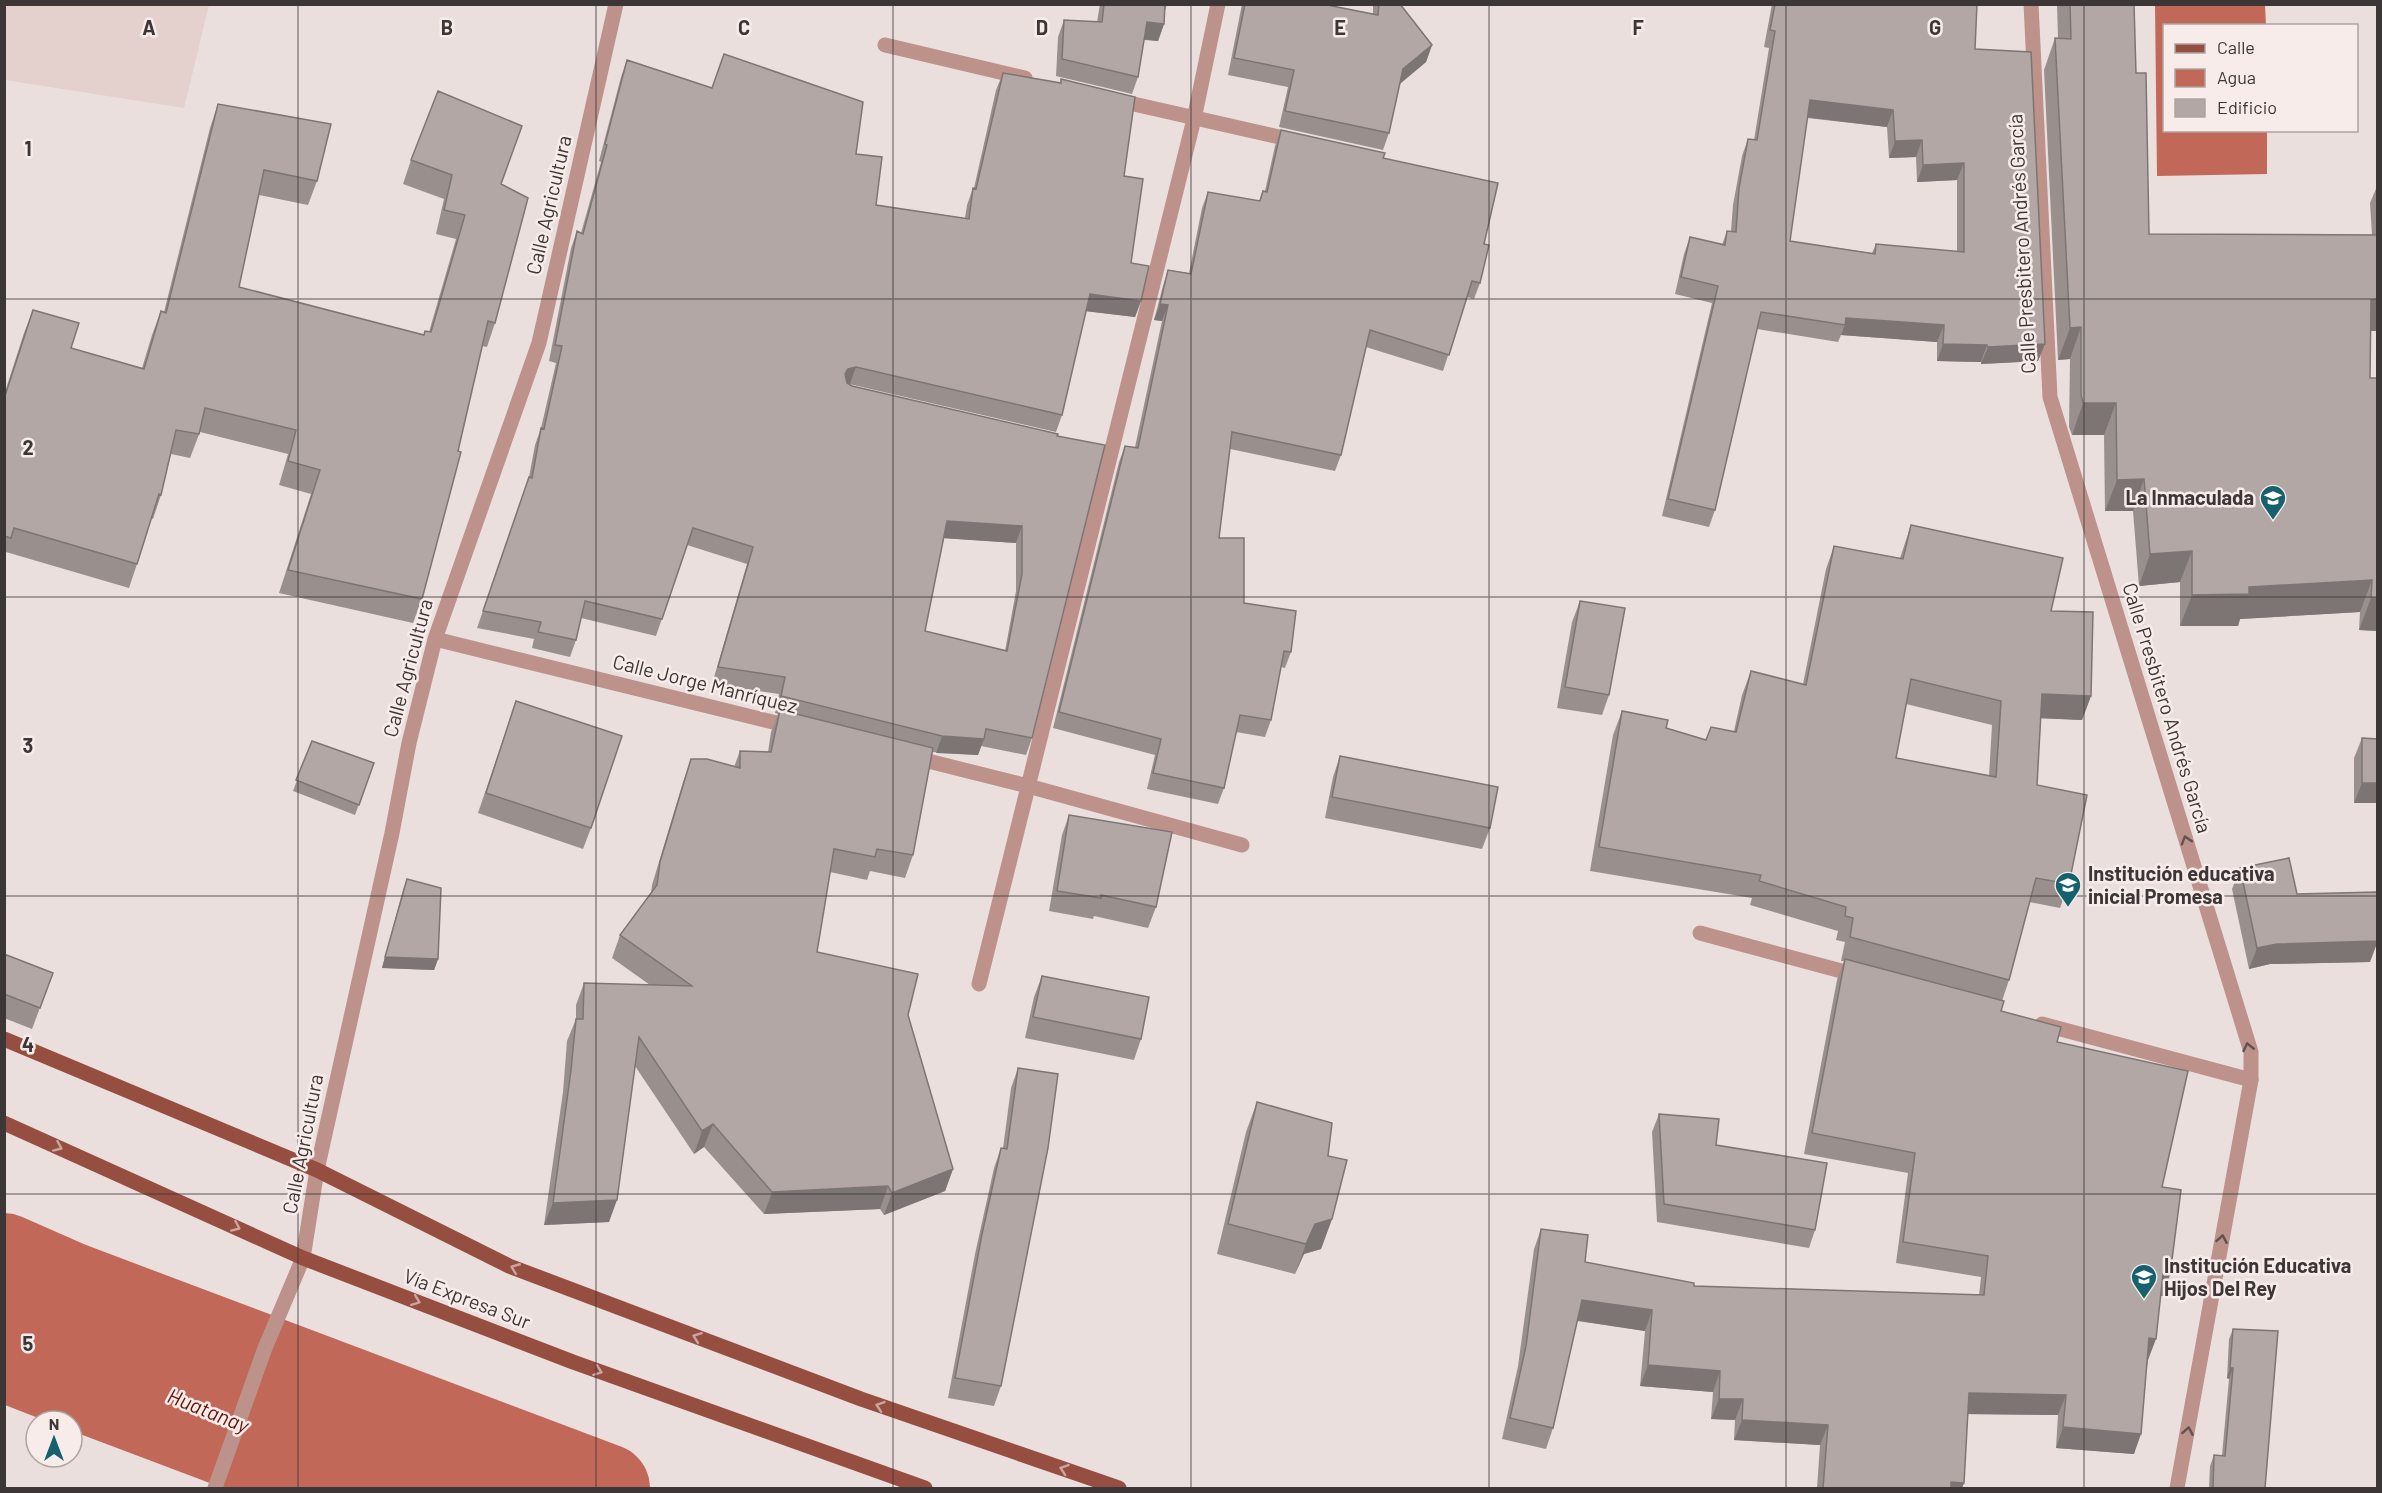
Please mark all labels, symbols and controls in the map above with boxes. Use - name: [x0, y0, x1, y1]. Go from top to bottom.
- text: A: [142, 15, 156, 39]
- text: B: [441, 15, 453, 39]
- text: C: [738, 15, 750, 39]
- text: D: [1036, 15, 1048, 39]
- text: E: [1334, 15, 1346, 39]
- text: F: [1632, 15, 1644, 39]
- text: G: [1929, 15, 1941, 39]
- legend: [2163, 24, 2358, 132]
- text: Calle: [2217, 36, 2255, 58]
- text: Agua: [2217, 66, 2256, 88]
- text: Edificio: [2217, 96, 2277, 118]
- street label: Calle Presbitero Andrés García: [2002, 113, 2040, 375]
- street label: Calle Agricultura: [520, 133, 576, 277]
- text: 1: [24, 136, 32, 160]
- text: 2: [22, 435, 34, 459]
- school or university icon: La Inmaculada: [2258, 483, 2288, 521]
- place label: La Inmaculada: [2126, 485, 2254, 509]
- street label: Calle Presbitero Andrés García: [2118, 580, 2217, 836]
- street label: Calle Agricultura: [377, 596, 437, 739]
- street label: Calle Jorge Manríquez: [611, 649, 800, 718]
- text: 3: [23, 733, 33, 757]
- one-way arrow: [2181, 835, 2193, 846]
- place label: Institución educativa inicial Promesa: [2088, 861, 2275, 908]
- school or university icon: Institución educativa inicial Promesa: [2053, 870, 2083, 908]
- text: 4: [22, 1032, 34, 1056]
- one-way arrow: [2243, 1042, 2256, 1052]
- street label: Calle Agricultura: [277, 1072, 327, 1216]
- one-way arrow: [51, 1140, 62, 1152]
- one-way arrow: [229, 1220, 240, 1232]
- one-way arrow: [2216, 1234, 2228, 1244]
- place label: Institución Educativa Hijos Del Rey: [2164, 1253, 2351, 1300]
- school or university icon: Institución Educativa Hijos Del Rey: [2129, 1262, 2159, 1300]
- street label: Vía Expresa Sur: [400, 1263, 534, 1333]
- one-way arrow: [510, 1263, 521, 1275]
- one-way arrow: [410, 1294, 421, 1307]
- text: 5: [23, 1331, 34, 1355]
- one-way arrow: [692, 1332, 703, 1344]
- one-way arrow: [592, 1364, 603, 1377]
- water label: Huatanay: [164, 1382, 253, 1437]
- one-way arrow: [875, 1400, 886, 1413]
- north arrow: [24, 1409, 84, 1469]
- text: N: [49, 1414, 59, 1433]
- one-way arrow: [2181, 1426, 2193, 1436]
- one-way arrow: [1059, 1464, 1070, 1477]

